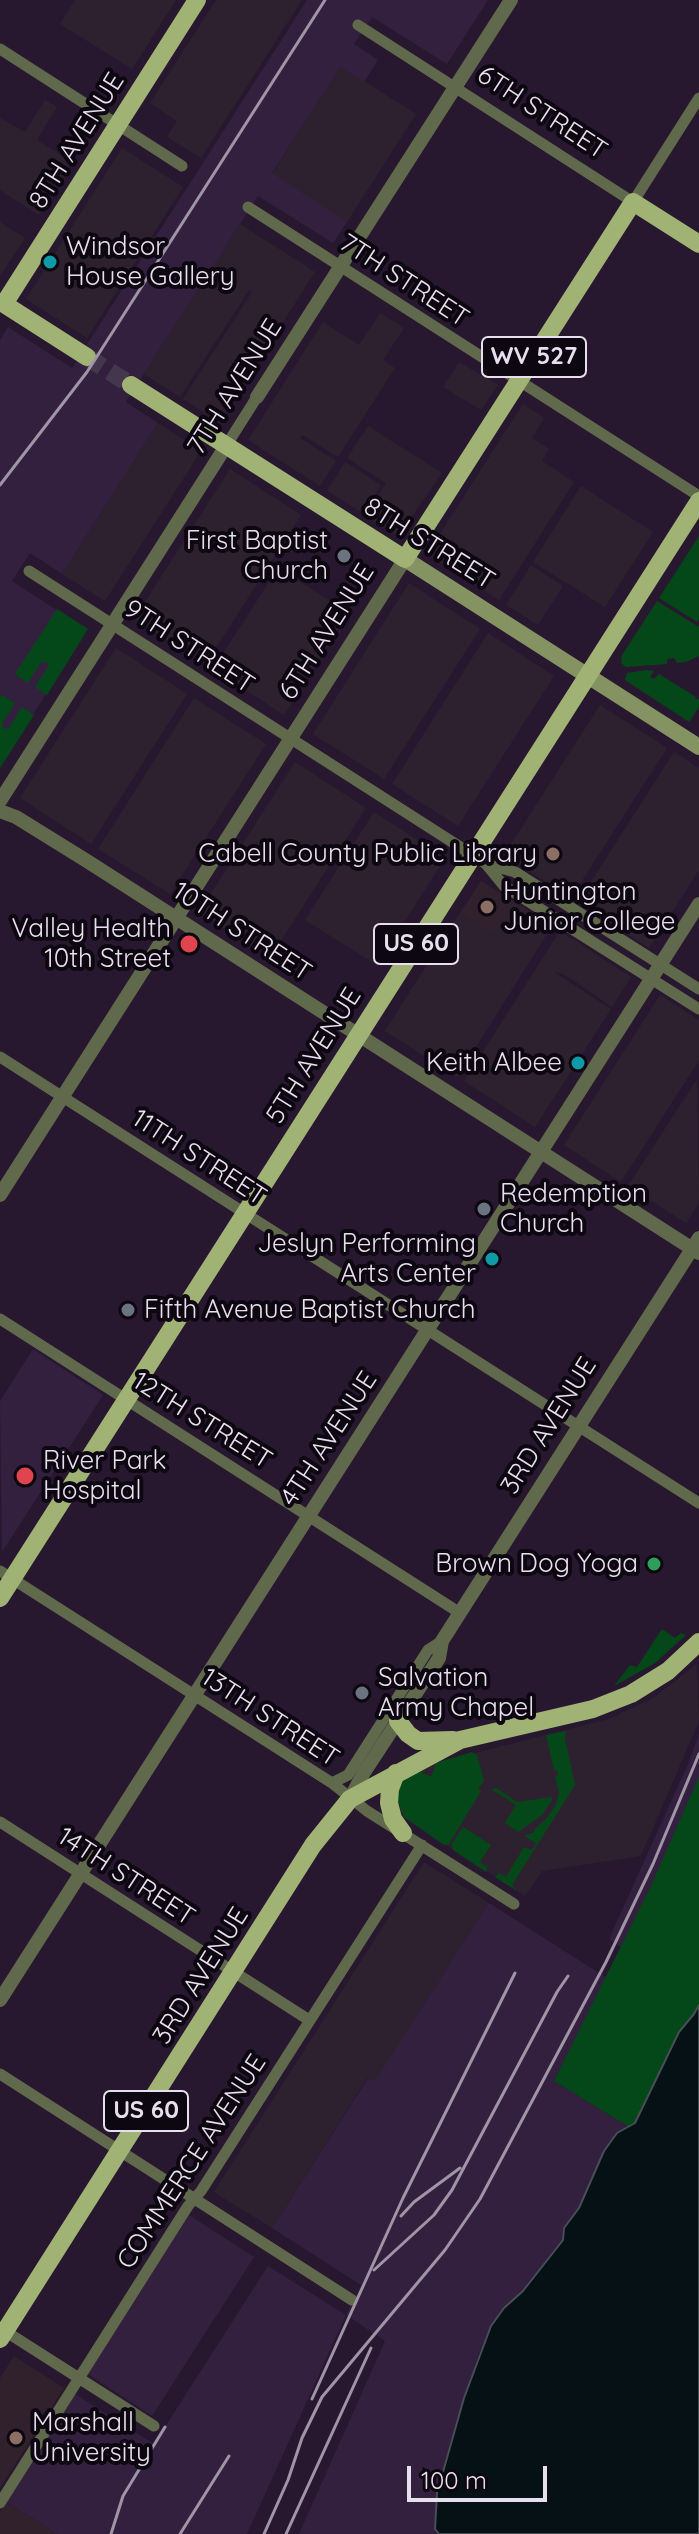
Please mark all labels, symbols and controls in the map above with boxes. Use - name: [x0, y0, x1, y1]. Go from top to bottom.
- street label: 6TH STREET: [471, 59, 613, 167]
- street label: 8TH AVENUE: [23, 67, 131, 215]
- street label: 7TH STREET: [334, 228, 474, 334]
- place label: Windsor House Gallery: [66, 231, 235, 292]
- marker: Windsor House Gallery: [41, 253, 59, 271]
- street label: 7TH AVENUE: [181, 314, 289, 460]
- road number: WV 527: [482, 337, 586, 377]
- street label: 8TH STREET: [358, 491, 500, 597]
- place label: First Baptist Church: [186, 525, 328, 586]
- marker: First Baptist Church: [335, 547, 353, 565]
- street label: 6TH AVENUE: [273, 558, 381, 706]
- street label: 9TH STREET: [118, 593, 260, 701]
- place label: Cabell County Public Library: [198, 838, 537, 870]
- marker: Cabell County Public Library: [544, 845, 562, 863]
- street label: 10TH STREET: [167, 876, 317, 988]
- place label: Huntington Junior College: [503, 876, 675, 938]
- marker: Huntington Junior College: [478, 898, 496, 916]
- place label: Valley Health 10th Street: [11, 913, 171, 974]
- road number: US 60: [374, 924, 458, 964]
- marker: Valley Health 10th Street: [178, 933, 200, 955]
- street label: 5TH AVENUE: [260, 982, 368, 1130]
- place label: Keith Albee: [426, 1047, 562, 1079]
- marker: Keith Albee: [569, 1054, 587, 1072]
- street label: 11TH STREET: [126, 1103, 272, 1213]
- place label: Redemption Church: [500, 1178, 647, 1240]
- marker: Redemption Church: [475, 1200, 493, 1218]
- place label: Jeslyn Performing Arts Center: [257, 1228, 476, 1290]
- marker: Jeslyn Performing Arts Center: [483, 1250, 501, 1268]
- place label: Fifth Avenue Baptist Church: [144, 1294, 476, 1326]
- marker: Fifth Avenue Baptist Church: [119, 1301, 137, 1319]
- street label: 3RD AVENUE: [495, 1352, 603, 1500]
- street label: 12TH STREET: [127, 1366, 277, 1476]
- street label: 4TH AVENUE: [274, 1366, 384, 1512]
- place label: River Park Hospital: [43, 1445, 166, 1506]
- marker: River Park Hospital: [14, 1465, 36, 1487]
- place label: Brown Dog Yoga: [435, 1548, 638, 1580]
- marker: Brown Dog Yoga: [645, 1555, 663, 1573]
- street label: 13TH STREET: [195, 1662, 345, 1774]
- place label: Salvation Army Chapel: [378, 1662, 534, 1724]
- marker: Salvation Army Chapel: [353, 1684, 371, 1702]
- street label: 14TH STREET: [51, 1821, 201, 1933]
- street label: 3RD AVENUE: [147, 1902, 255, 2050]
- street label: COMMERCE AVENUE: [111, 2049, 273, 2275]
- road number: US 60: [104, 2091, 188, 2131]
- place label: Marshall University: [32, 2407, 151, 2468]
- marker: Marshall University: [7, 2429, 25, 2447]
- scale bar: [411, 2450, 551, 2500]
- text: 100 m: [421, 2465, 487, 2495]

